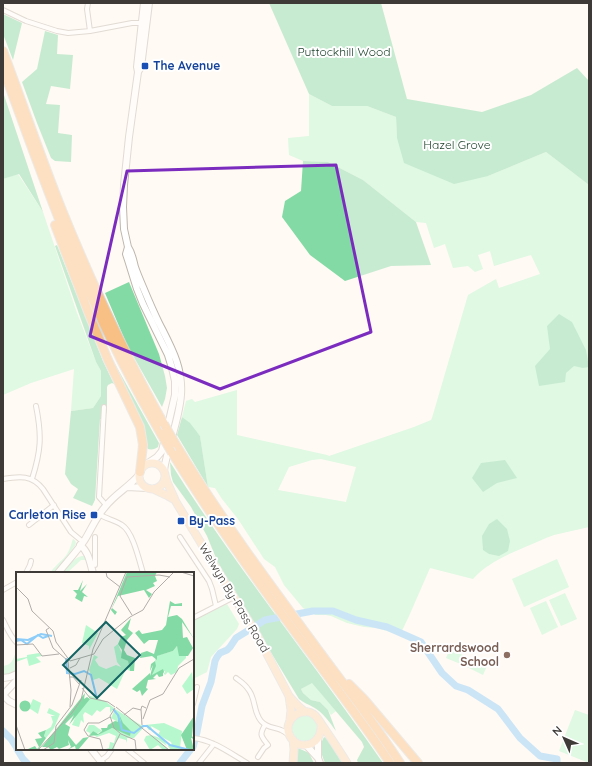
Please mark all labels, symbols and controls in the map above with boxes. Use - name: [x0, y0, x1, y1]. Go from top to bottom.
- park label: Puttockhill Wood: [297, 44, 391, 59]
- place label: The Avenue: [153, 58, 220, 73]
- marker: The Avenue: [140, 61, 150, 71]
- park label: Hazel Grove: [423, 137, 491, 152]
- place label: Carleton Rise: [9, 507, 86, 522]
- marker: Carleton Rise: [89, 510, 99, 520]
- place label: By-Pass: [189, 513, 235, 528]
- marker: By-Pass: [176, 516, 186, 526]
- street label: Welwyn By-Pass Road: [196, 540, 273, 655]
- inset map: [16, 572, 194, 750]
- place label: Sherrardswood School: [410, 640, 499, 669]
- marker: Sherrardswood School: [502, 650, 512, 660]
- north arrow: [544, 718, 584, 758]
- text: N: [549, 723, 565, 739]

